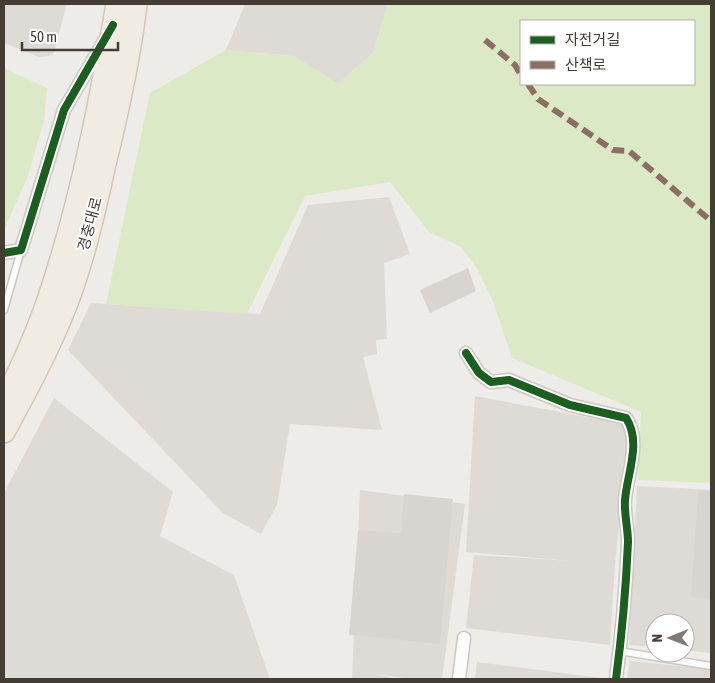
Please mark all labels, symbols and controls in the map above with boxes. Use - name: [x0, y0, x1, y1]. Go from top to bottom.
- scale bar: [22, 20, 119, 52]
- legend: [520, 20, 695, 85]
- text: 50 m: [30, 28, 57, 45]
- text: 자전거길: [565, 31, 620, 48]
- text: 산책로: [565, 56, 606, 73]
- street label: 경충대로: [74, 195, 105, 253]
- north arrow: [645, 613, 695, 663]
- text: N: [649, 634, 665, 642]

